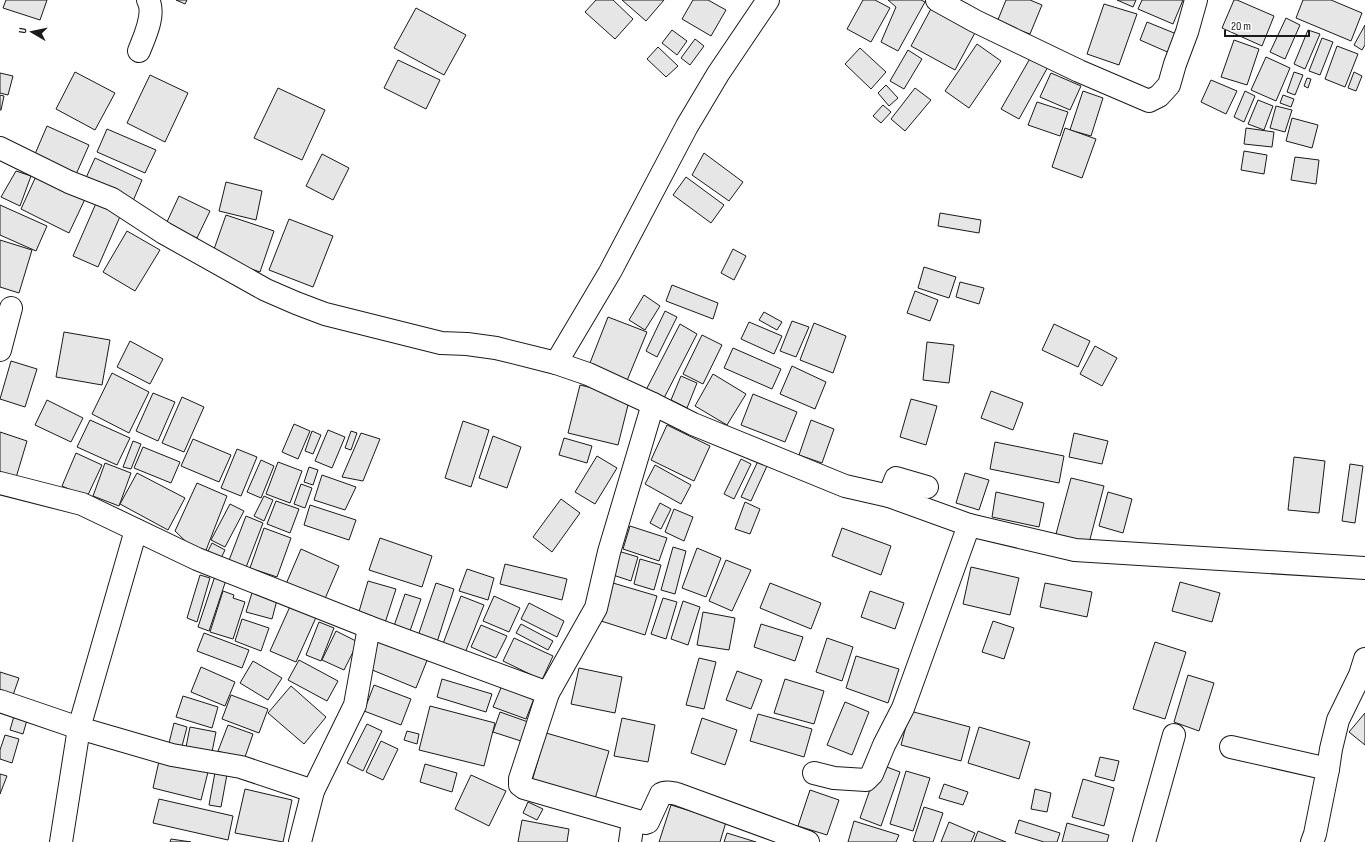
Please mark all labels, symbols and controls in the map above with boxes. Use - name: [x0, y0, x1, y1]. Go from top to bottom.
- north arrow: [12, 12, 52, 52]
- scale bar: [1225, 12, 1309, 38]
- text: 20 m: [1231, 19, 1251, 34]
- text: U: [16, 26, 30, 34]

